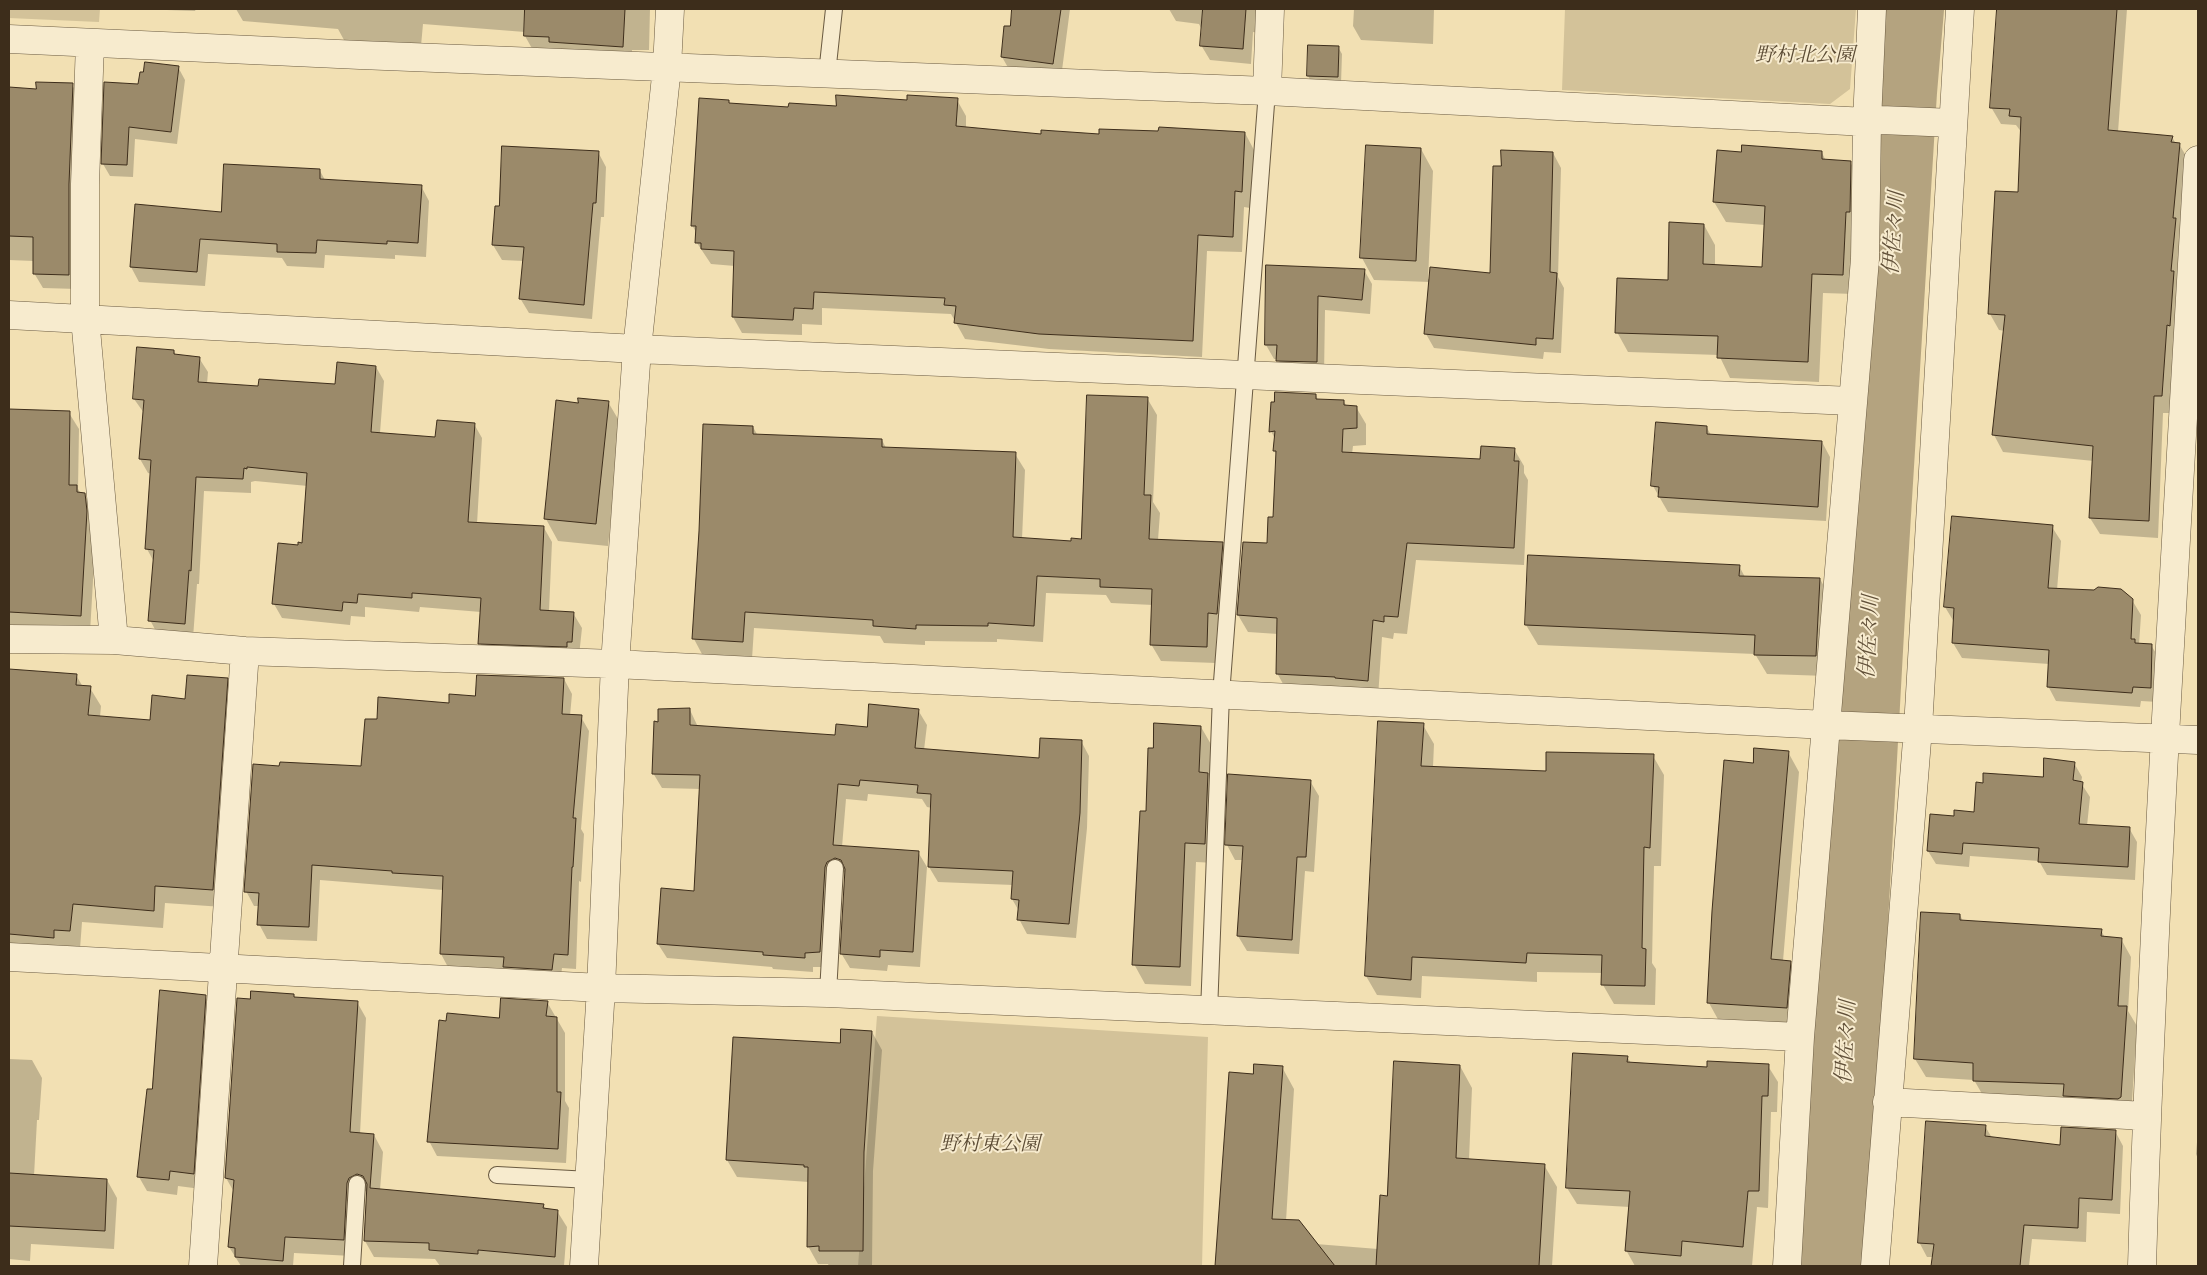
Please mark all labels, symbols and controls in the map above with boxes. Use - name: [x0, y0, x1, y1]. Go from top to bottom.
- park label: 野村北公園: [1755, 44, 1855, 68]
- water label: 伊佐々川: [1880, 190, 1910, 276]
- water label: 伊佐々川: [1855, 594, 1885, 680]
- water label: 伊佐々川: [1832, 999, 1862, 1085]
- park label: 野村東公園: [940, 1133, 1040, 1157]

